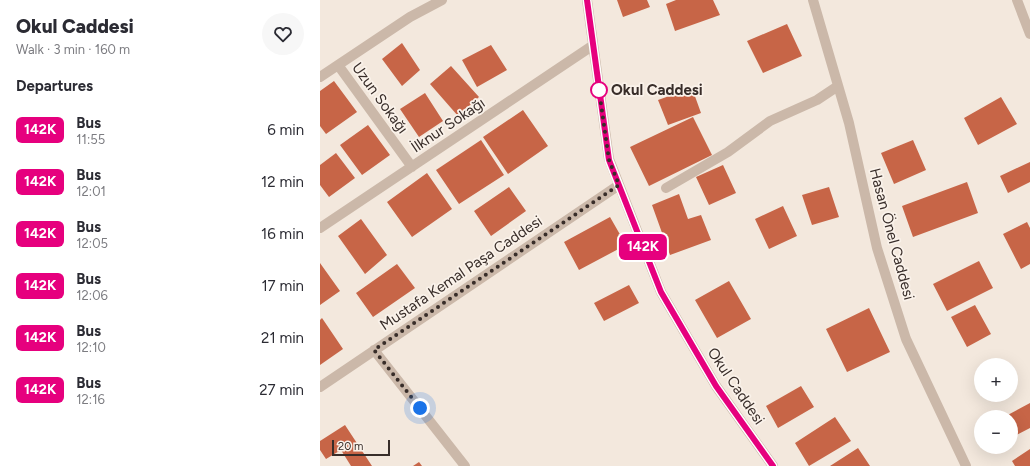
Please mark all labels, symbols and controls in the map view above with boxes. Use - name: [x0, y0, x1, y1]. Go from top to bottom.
- button: heart: [262, 13, 304, 55]
- text: Okul Caddesi: [16, 15, 134, 38]
- text: Walk · 3 min · 160 m: [16, 42, 130, 57]
- street label: Uzun Sokağı: [348, 59, 412, 137]
- text: Departures: [16, 77, 93, 95]
- marker: Okul Caddesi: [590, 81, 608, 99]
- place label: Okul Caddesi: [611, 81, 703, 99]
- street label: İlknur Sokağı: [408, 94, 488, 156]
- text: Bus: [76, 114, 101, 132]
- text: 142K: [24, 121, 56, 138]
- text: 6 min: [267, 121, 304, 139]
- text: 11:55: [76, 132, 105, 147]
- text: Bus: [76, 166, 101, 184]
- street label: Hasan Önel Caddesi: [866, 166, 918, 302]
- text: 142K: [24, 173, 56, 190]
- text: 12 min: [261, 173, 304, 191]
- text: 12:01: [76, 184, 106, 199]
- street label: Mustafa Kemal Paşa Caddesi: [376, 212, 546, 334]
- text: Bus: [76, 218, 101, 236]
- text: 142K: [24, 225, 56, 242]
- text: 16 min: [261, 225, 304, 243]
- line badge: 142K: [615, 234, 671, 260]
- text: 12:05: [76, 236, 108, 251]
- text: 142K: [627, 238, 659, 255]
- text: Bus: [76, 270, 101, 288]
- text: 142K: [24, 277, 56, 294]
- text: 17 min: [261, 277, 304, 295]
- text: 12:06: [76, 288, 108, 303]
- text: Bus: [76, 322, 101, 340]
- text: 142K: [24, 329, 56, 346]
- text: 21 min: [261, 329, 304, 347]
- text: 12:10: [76, 340, 106, 355]
- street label: Okul Caddesi: [704, 344, 768, 428]
- map controls: [974, 358, 1018, 454]
- button: +: [974, 358, 1018, 402]
- text: Bus: [76, 374, 101, 392]
- text: 142K: [24, 381, 56, 398]
- text: 27 min: [259, 381, 304, 399]
- text: 12:16: [76, 392, 105, 407]
- your location: [410, 398, 430, 418]
- button: −: [974, 410, 1018, 454]
- scale bar: [332, 438, 390, 457]
- text: 20 m: [338, 440, 363, 453]

